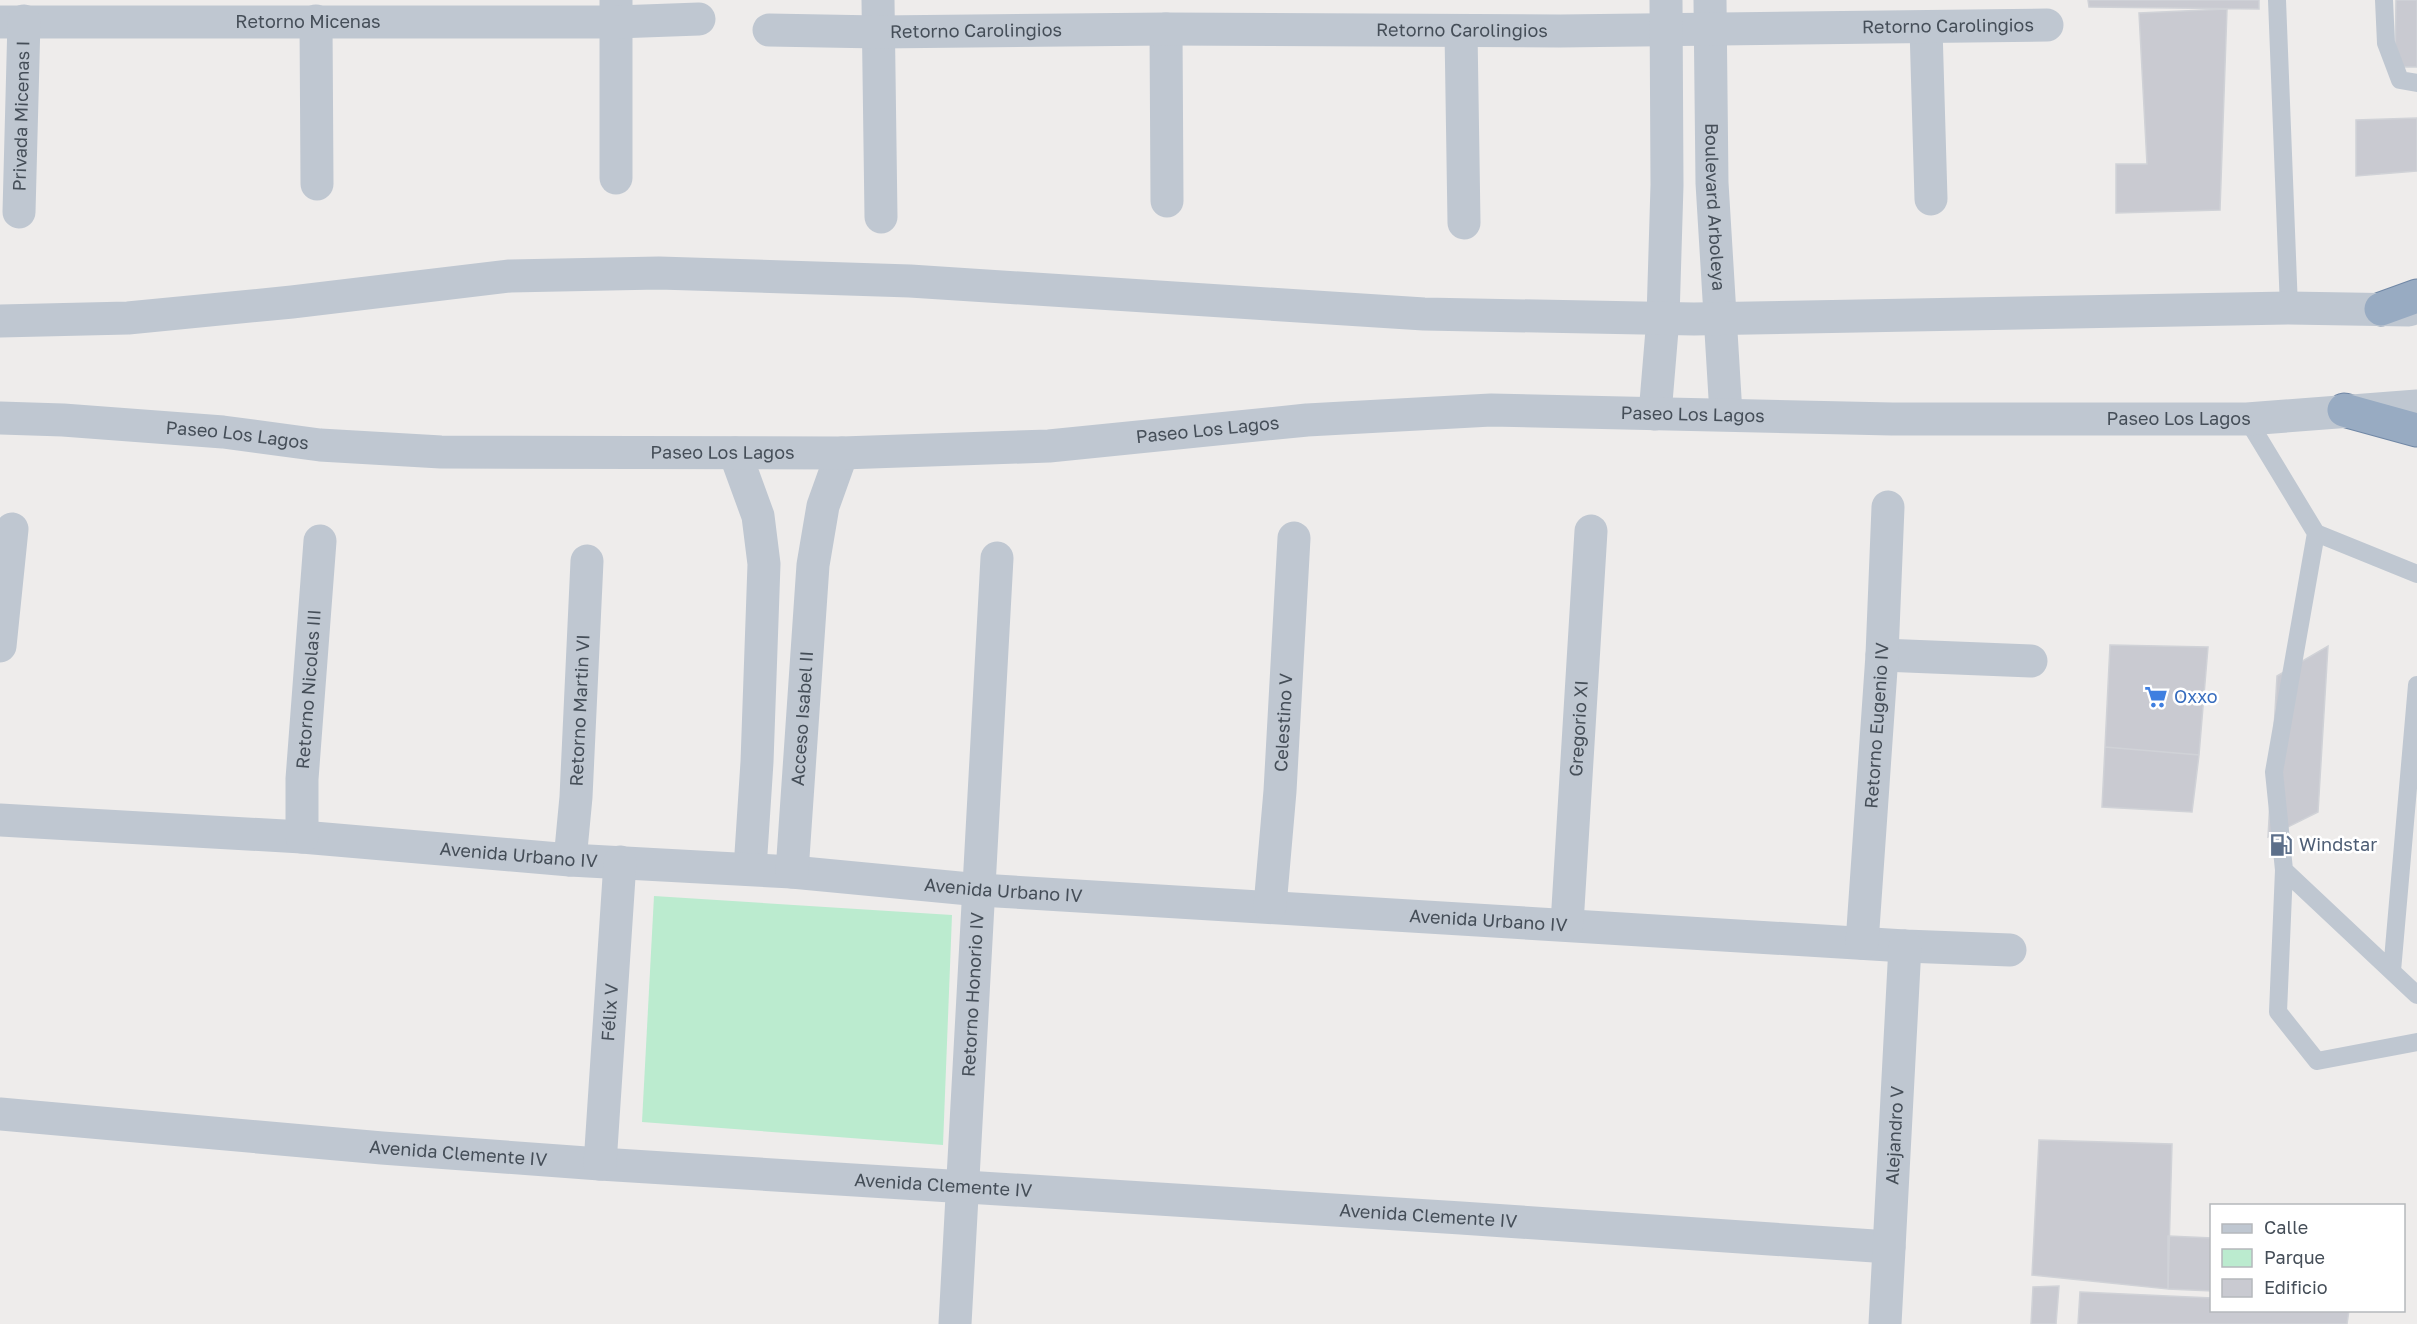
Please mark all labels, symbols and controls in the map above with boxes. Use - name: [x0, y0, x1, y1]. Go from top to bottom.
- street label: Retorno Micenas: [235, 10, 381, 32]
- street label: Retorno Carolingios: [1862, 13, 2034, 37]
- street label: Retorno Carolingios: [890, 18, 1062, 42]
- street label: Retorno Carolingios: [1376, 18, 1548, 41]
- street label: Privada Micenas I: [8, 40, 33, 192]
- street label: Boulevard Arboleya: [1701, 123, 1731, 291]
- street label: Paseo Los Lagos: [1620, 401, 1765, 426]
- street label: Paseo Los Lagos: [2107, 407, 2251, 429]
- street label: Paseo Los Lagos: [1135, 411, 1280, 447]
- street label: Paseo Los Lagos: [165, 416, 310, 453]
- street label: Paseo Los Lagos: [650, 441, 795, 463]
- street label: Retorno Nicolas III: [291, 609, 325, 770]
- street label: Retorno Martin VI: [565, 634, 594, 787]
- street label: Retorno Eugenio IV: [1859, 642, 1892, 809]
- street label: Acceso Isabel II: [786, 650, 817, 787]
- street label: Celestino V: [1269, 673, 1297, 772]
- street label: Gregorio XI: [1564, 679, 1592, 777]
- supermarket icon: Oxxo: [2143, 684, 2169, 710]
- place label: Oxxo: [2174, 685, 2218, 707]
- fuel station icon: Windstar: [2268, 832, 2294, 858]
- place label: Windstar: [2299, 833, 2377, 855]
- street label: Avenida Urbano IV: [439, 837, 598, 871]
- street label: Avenida Urbano IV: [923, 873, 1083, 906]
- street label: Avenida Urbano IV: [1409, 904, 1568, 936]
- street label: Retorno Honorio IV: [957, 911, 988, 1078]
- street label: Félix V: [596, 983, 622, 1042]
- street label: Alejandro V: [1880, 1085, 1908, 1185]
- street label: Avenida Clemente IV: [369, 1135, 548, 1170]
- street label: Avenida Clemente IV: [854, 1168, 1033, 1201]
- street label: Avenida Clemente IV: [1339, 1198, 1518, 1232]
- legend: [2210, 1204, 2405, 1312]
- text: Calle: [2264, 1216, 2308, 1238]
- text: Parque: [2264, 1246, 2325, 1268]
- text: Edificio: [2264, 1276, 2328, 1298]

